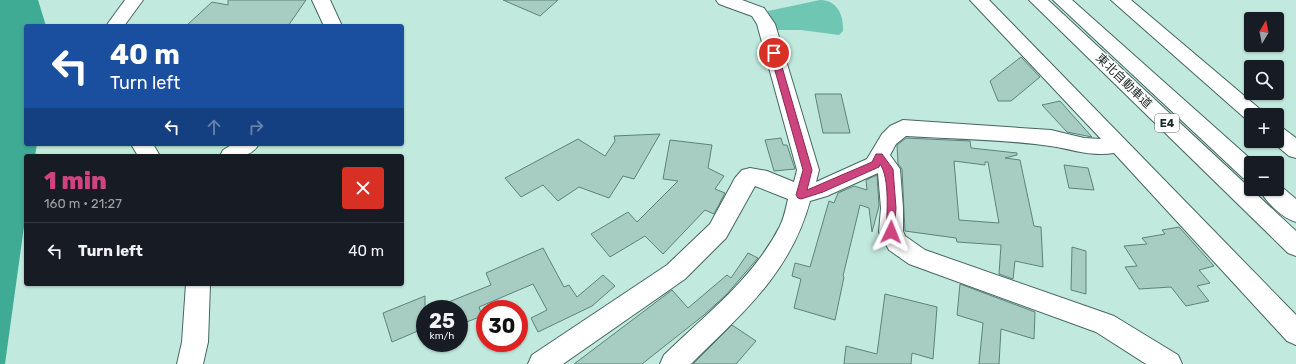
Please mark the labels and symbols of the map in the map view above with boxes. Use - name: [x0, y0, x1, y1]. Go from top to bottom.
- north arrow: [1244, 12, 1284, 52]
- pin: [757, 36, 791, 70]
- street label: 東北自動車道: [1093, 51, 1155, 111]
- road number: E4: [1155, 114, 1179, 132]
- position arrow: [870, 211, 912, 253]
- speed limit sign: 30: [476, 300, 528, 352]

